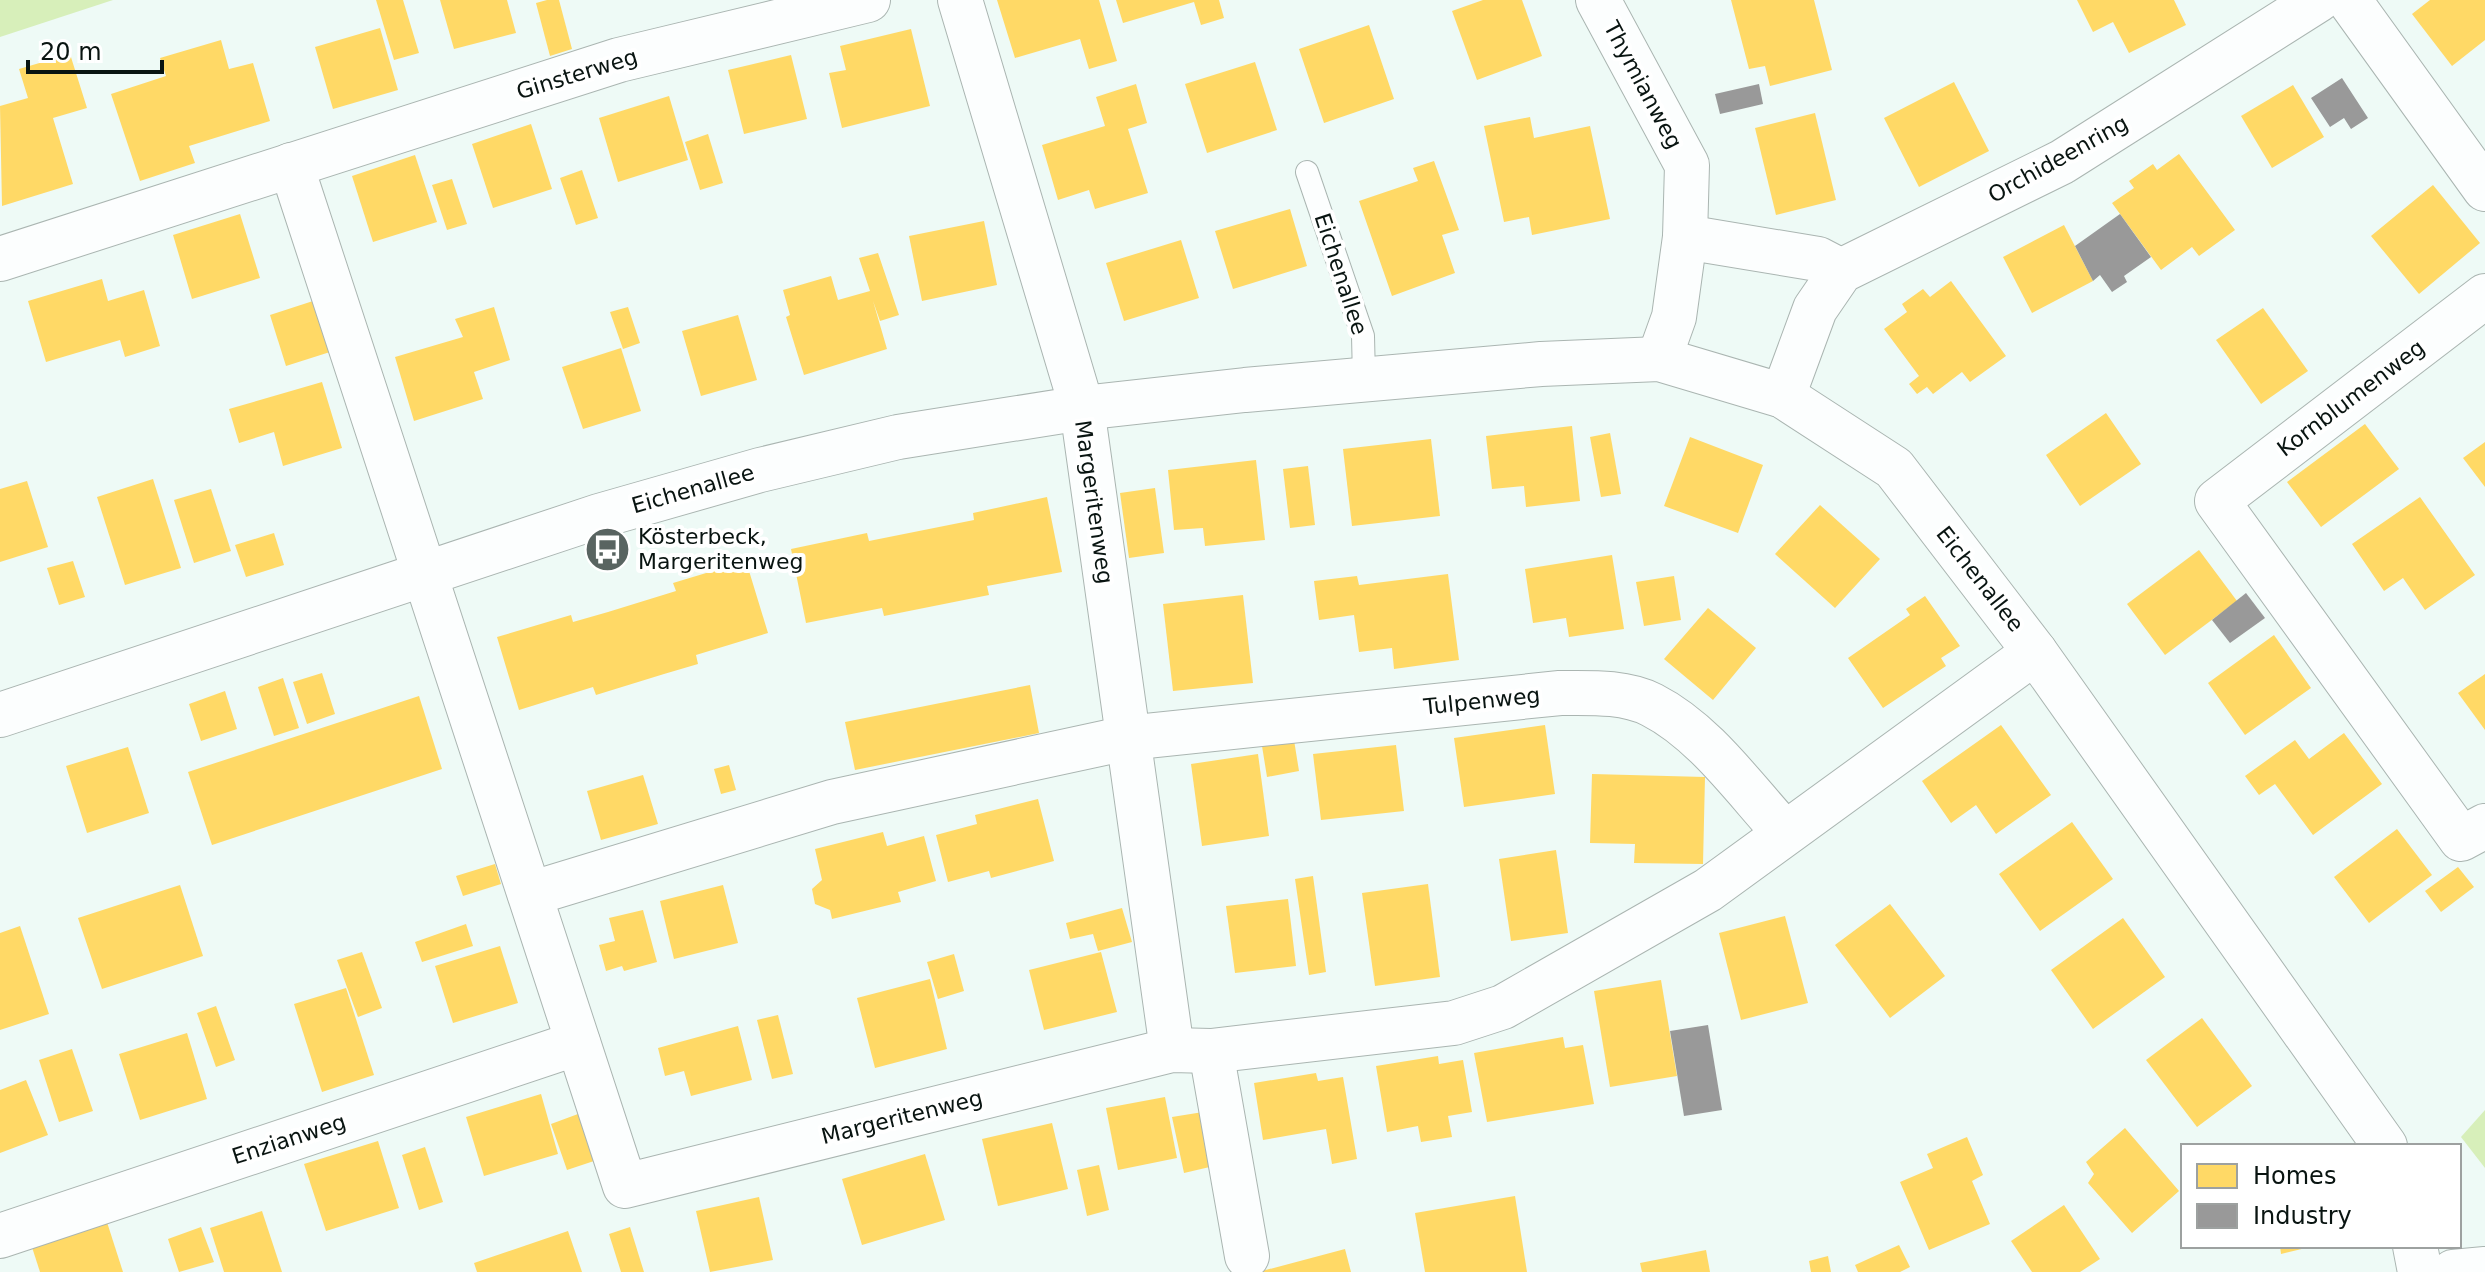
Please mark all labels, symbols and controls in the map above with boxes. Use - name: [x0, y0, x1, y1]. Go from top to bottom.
- street label: Thymianweg: [1598, 16, 1687, 153]
- scale bar: [28, 24, 162, 74]
- text: 20 m: [40, 38, 102, 66]
- street label: Ginsterweg: [513, 44, 641, 104]
- street label: Orchideenring: [1984, 110, 2132, 208]
- street label: Eichenallee: [1310, 210, 1372, 338]
- street label: Kornblumenweg: [2272, 335, 2430, 461]
- street label: Margeritenweg: [1070, 418, 1118, 586]
- street label: Eichenallee: [629, 460, 757, 518]
- street label: Eichenallee: [1931, 522, 2029, 636]
- place label: Kösterbeck, Margeritenweg: [638, 524, 803, 574]
- bus stop icon: Kösterbeck, Margeritenweg: [583, 525, 631, 573]
- street label: Tulpenweg: [1421, 682, 1542, 720]
- street label: Margeritenweg: [819, 1085, 985, 1149]
- street label: Enzianweg: [229, 1109, 349, 1169]
- legend: [2181, 1144, 2461, 1248]
- text: Homes: [2253, 1162, 2336, 1190]
- text: Industry: [2253, 1202, 2352, 1230]

